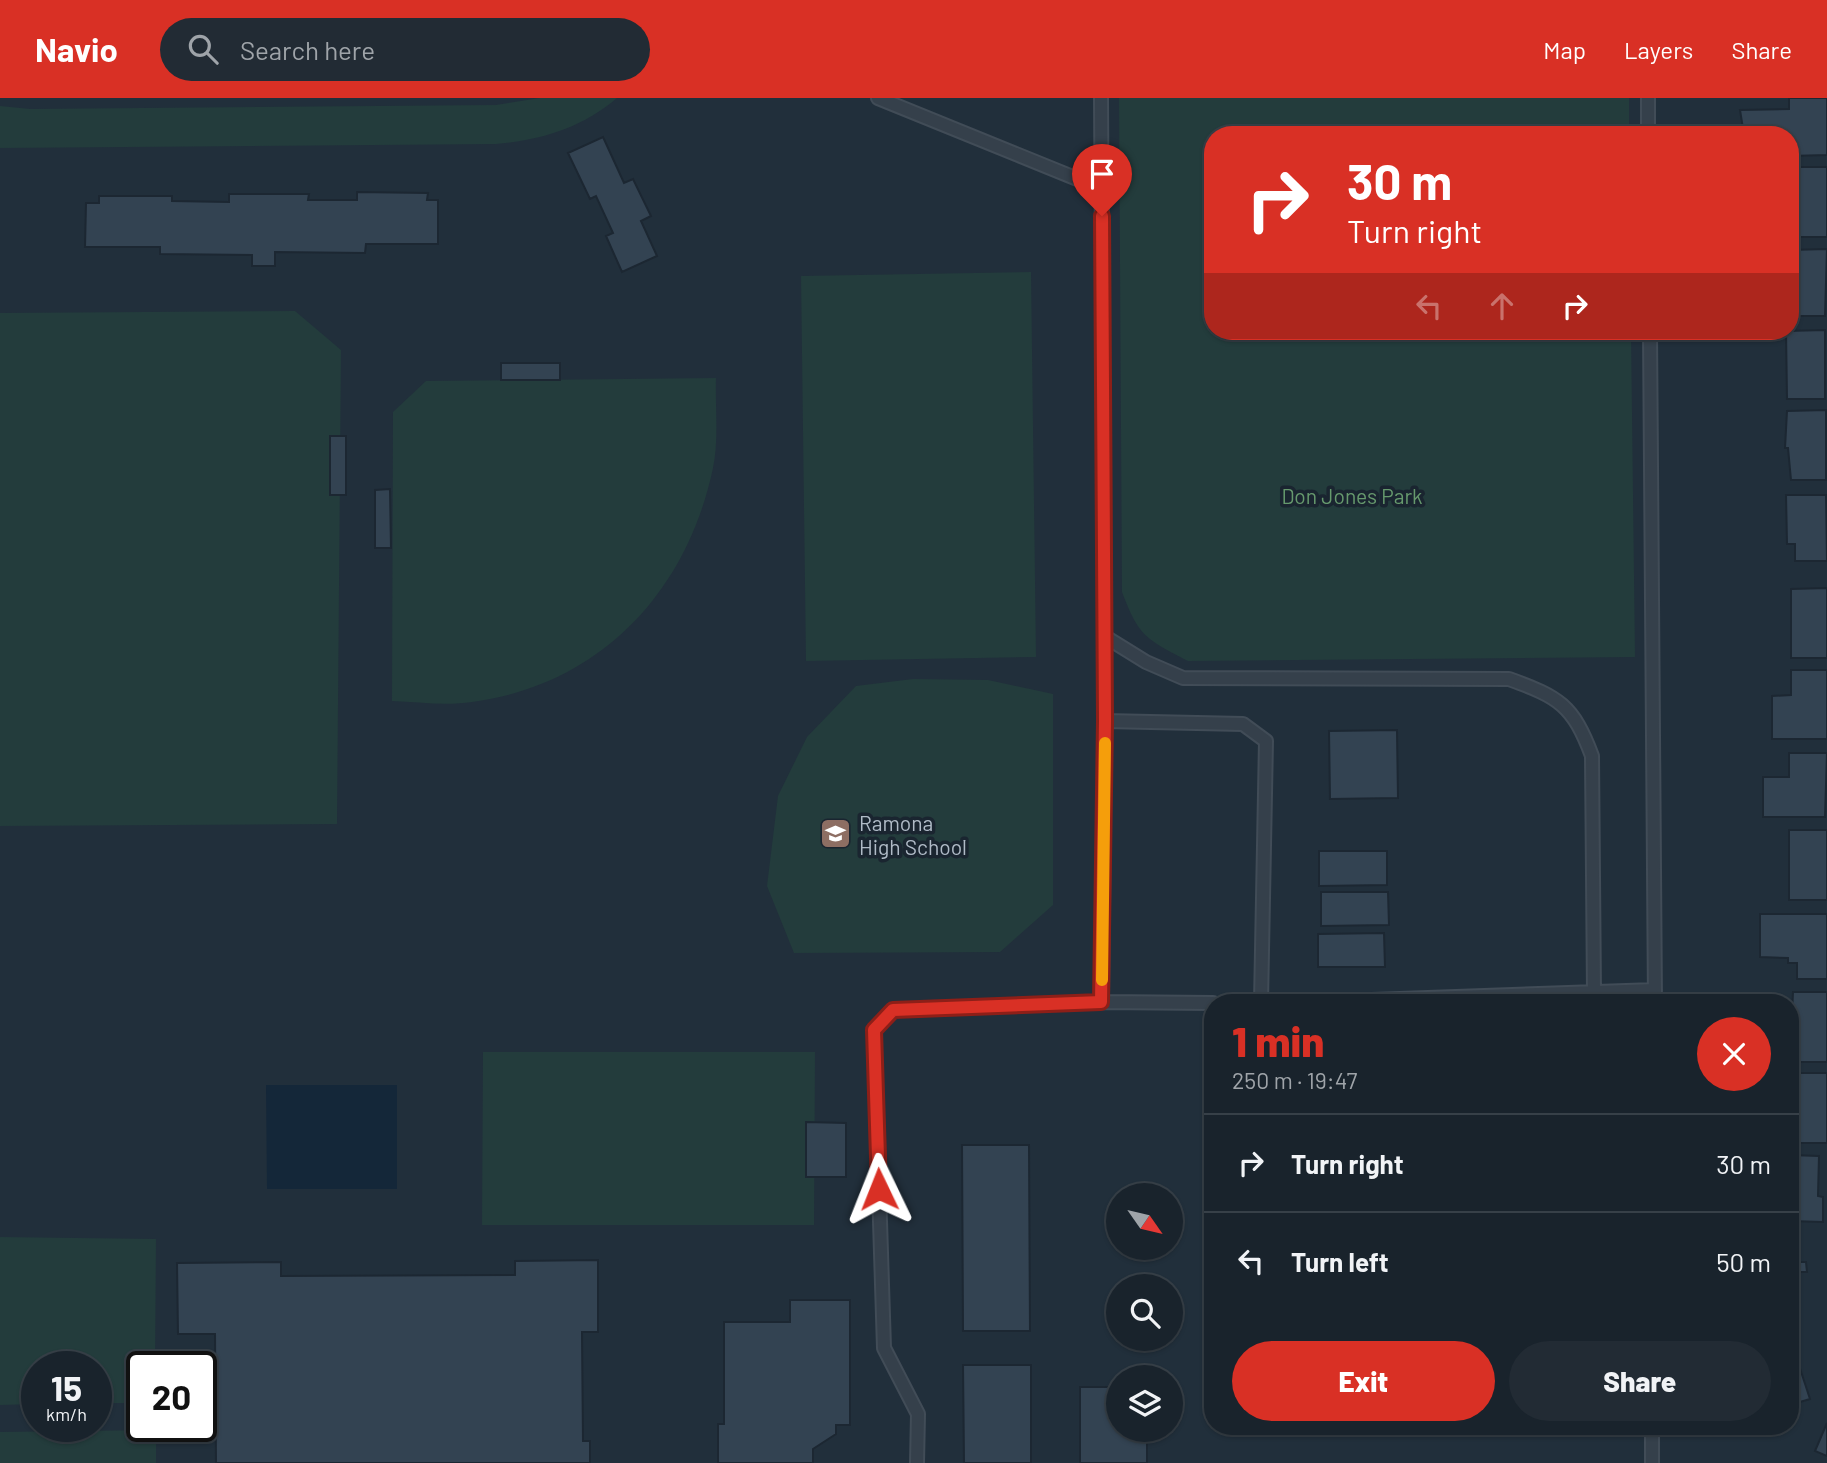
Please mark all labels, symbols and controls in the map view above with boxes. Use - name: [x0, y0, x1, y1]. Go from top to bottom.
- search box: [160, 18, 650, 81]
- text: Navio: [35, 29, 118, 69]
- icon: search: [184, 30, 222, 68]
- text: Search here: [240, 34, 375, 65]
- text: Map: [1543, 35, 1586, 64]
- text: Layers: [1624, 35, 1693, 64]
- text: Share: [1731, 35, 1792, 64]
- pin: [1072, 144, 1132, 216]
- text: 30 m: [1347, 151, 1452, 210]
- icon: right: [1232, 154, 1323, 245]
- icon: arrive: [1083, 155, 1121, 193]
- text: Turn right: [1347, 211, 1482, 249]
- icon: left: [1410, 287, 1448, 325]
- icon: ahead: [1483, 287, 1521, 325]
- icon: right: [1556, 287, 1594, 325]
- park label: Don Jones Park: [1281, 483, 1423, 508]
- place label: Ramona High School: [859, 810, 967, 859]
- school or university icon: Ramona High School: [819, 817, 853, 851]
- text: 1 min: [1232, 1015, 1324, 1065]
- button: close: [1697, 1017, 1771, 1091]
- text: 250 m · 19:47: [1232, 1066, 1358, 1094]
- icon: right: [1232, 1144, 1270, 1182]
- text: Turn right: [1291, 1148, 1404, 1179]
- text: 30 m: [1716, 1148, 1771, 1179]
- position arrow: [842, 1152, 916, 1226]
- north arrow: [1106, 1183, 1183, 1260]
- map controls: [1106, 1183, 1183, 1442]
- icon: left: [1232, 1242, 1270, 1280]
- text: Turn left: [1291, 1246, 1389, 1277]
- text: 50 m: [1716, 1246, 1771, 1277]
- button: search: [1106, 1274, 1183, 1351]
- button: Exit: [1232, 1341, 1495, 1421]
- button: Share: [1509, 1341, 1771, 1421]
- speed limit sign: 20: [126, 1351, 217, 1442]
- button: layers: [1106, 1365, 1183, 1442]
- text: 15: [51, 1366, 82, 1408]
- text: km/h: [46, 1403, 87, 1425]

